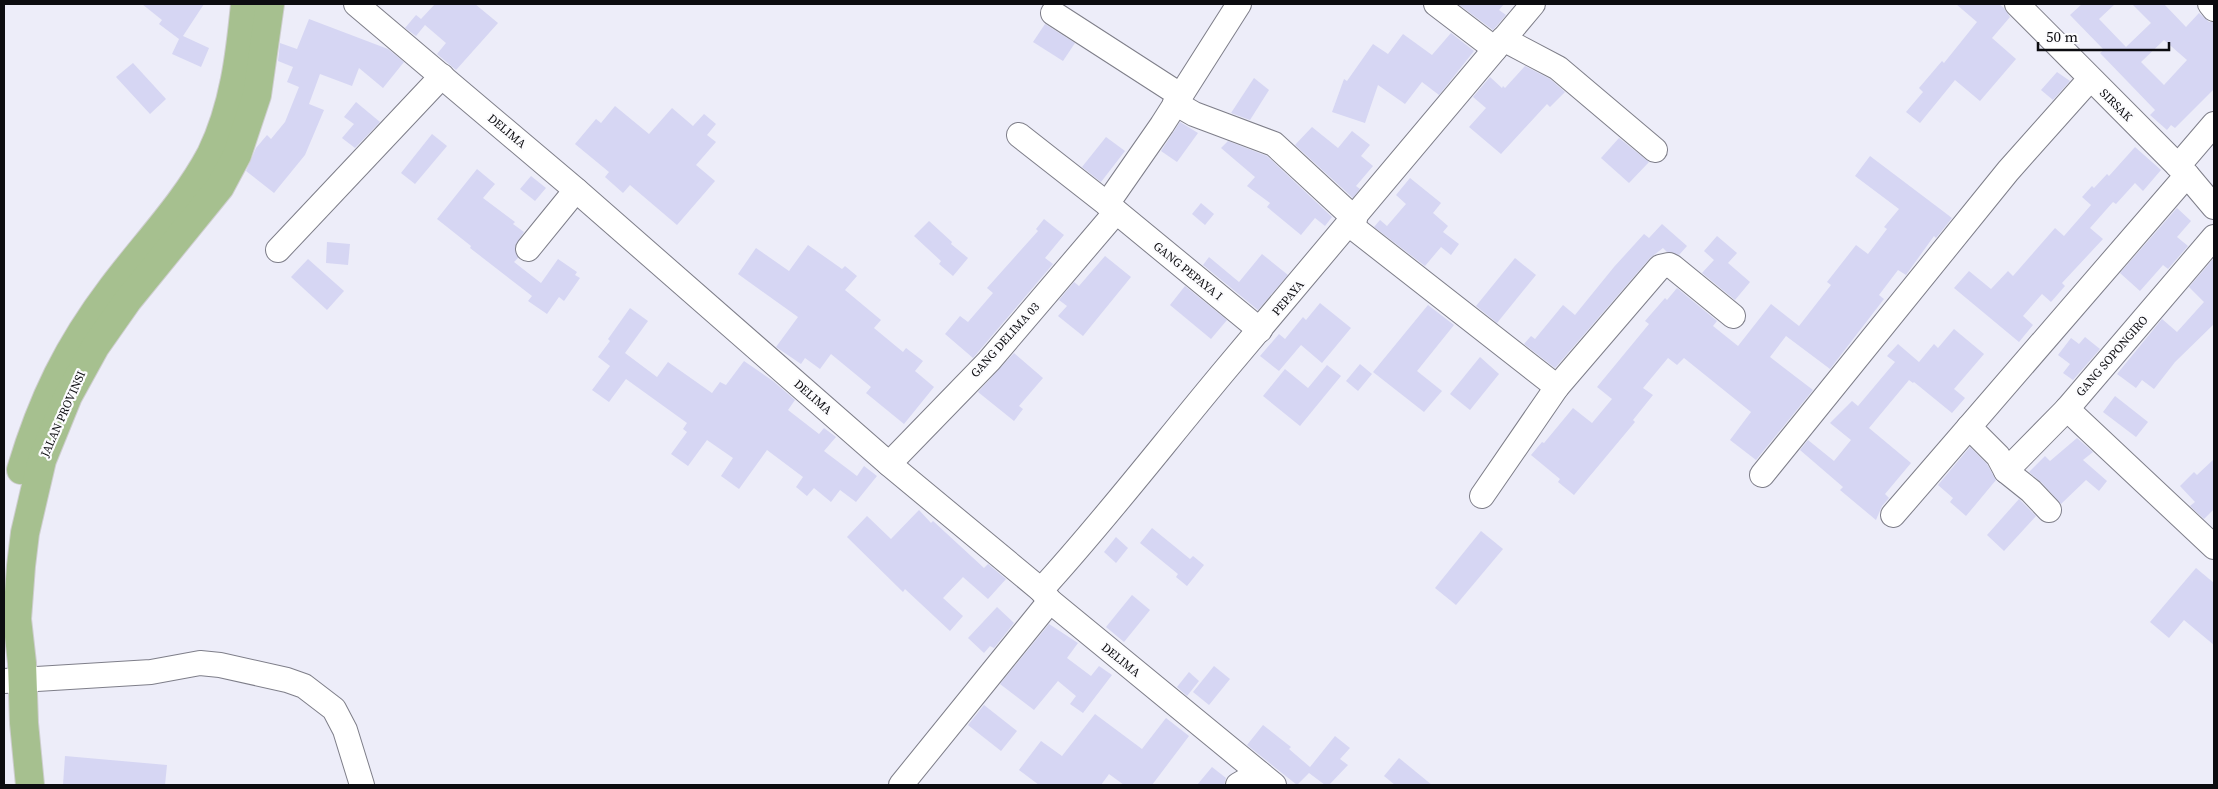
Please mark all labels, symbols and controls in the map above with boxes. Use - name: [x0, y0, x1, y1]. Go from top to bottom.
- scale bar: [2038, 20, 2169, 52]
- text: 50 m: [2046, 26, 2078, 47]
- street label: SIRSAK: [2096, 85, 2136, 125]
- street label: DELIMA: [484, 110, 530, 152]
- street label: GANG PEPAYA I: [1150, 238, 1226, 304]
- street label: PEPAYA: [1268, 277, 1308, 319]
- street label: GANG DELIMA 03: [967, 299, 1043, 381]
- street label: GANG SOPONGIRO: [2072, 312, 2152, 400]
- street label: JALAN PROVINSI: [36, 368, 89, 461]
- street label: DELIMA: [791, 376, 835, 418]
- street label: DELIMA: [1098, 639, 1144, 681]

